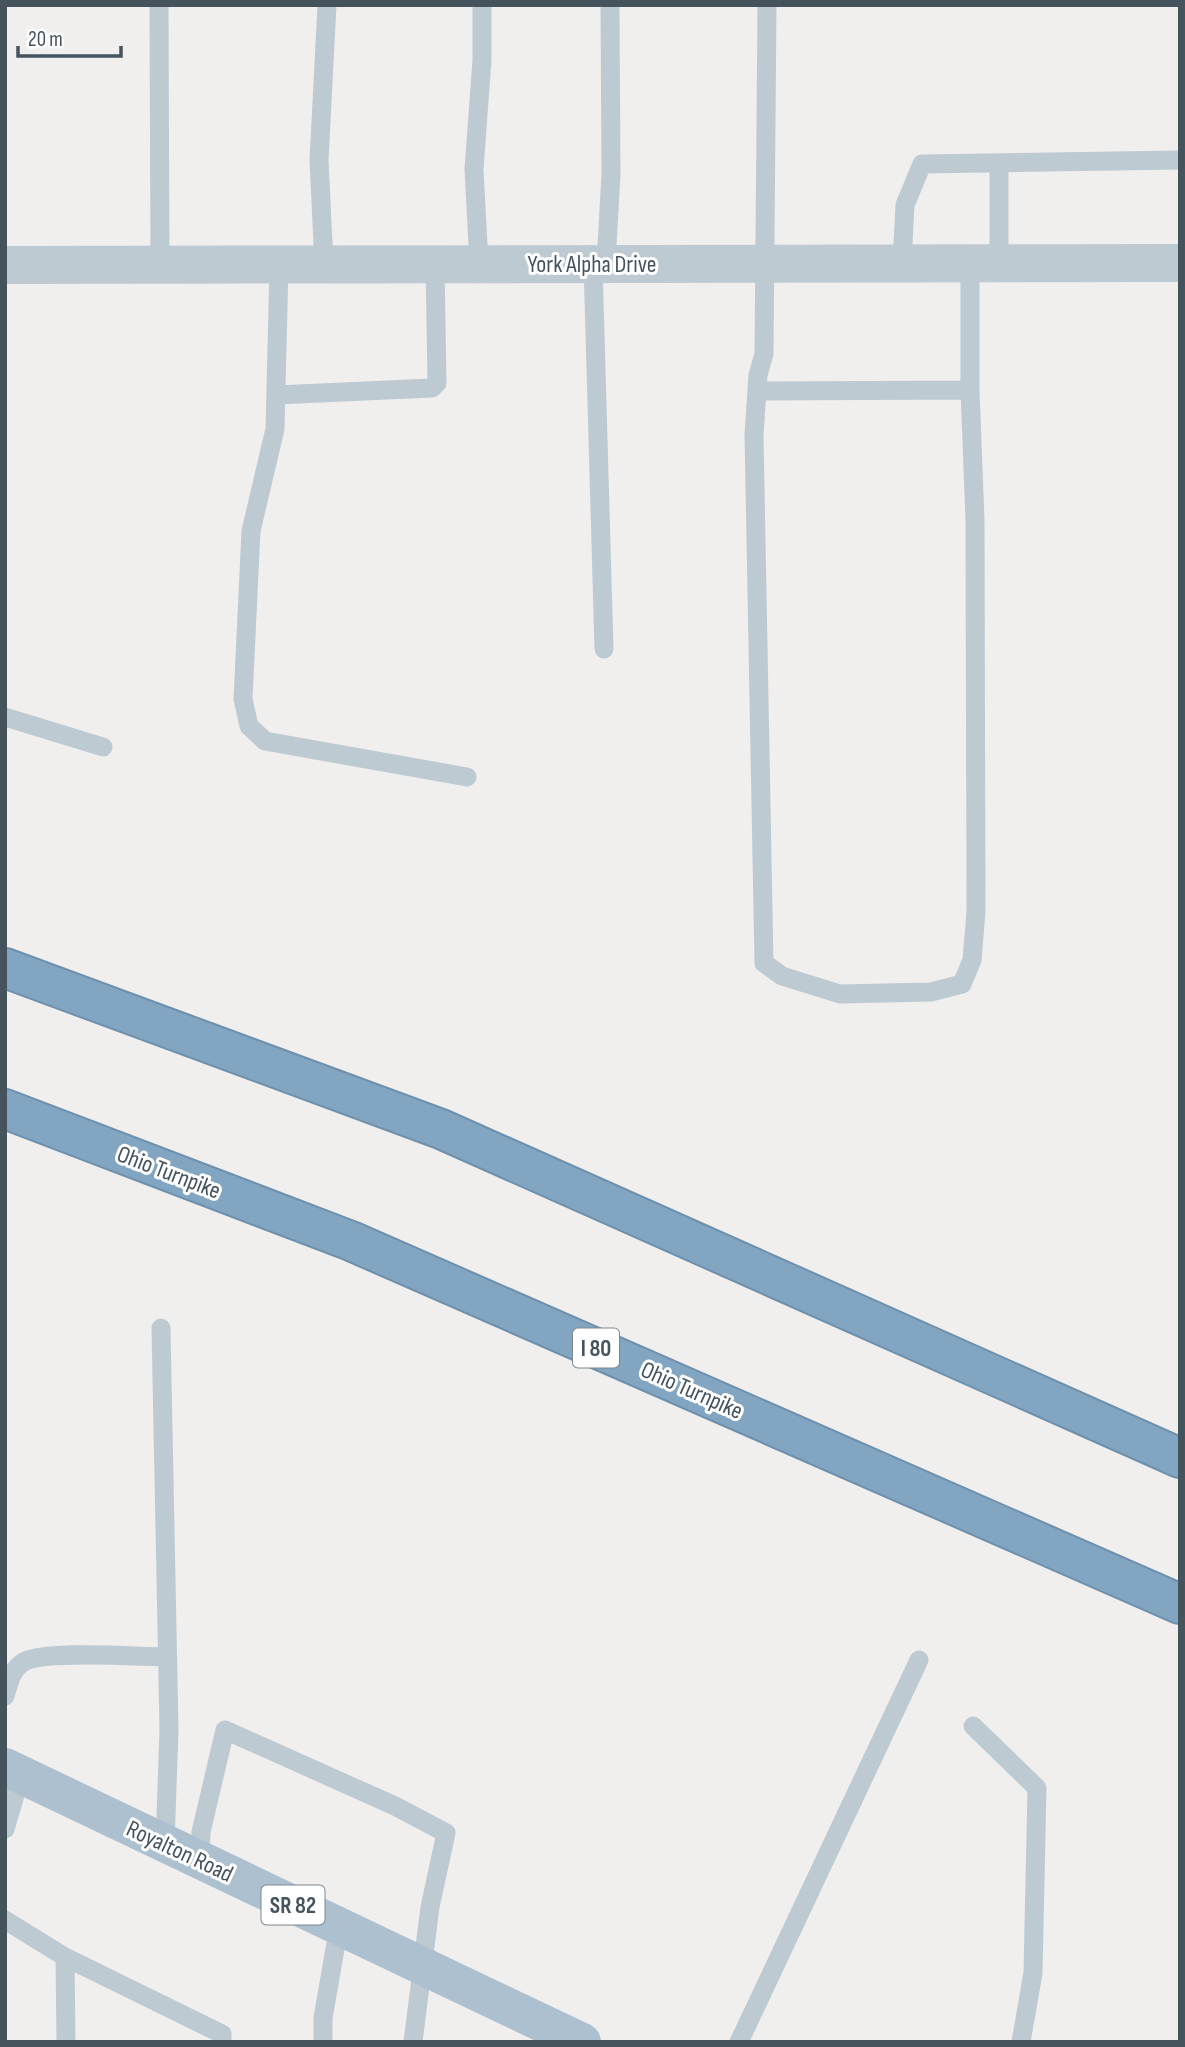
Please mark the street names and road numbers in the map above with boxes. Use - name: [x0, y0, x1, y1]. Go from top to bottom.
- street label: York Alpha Drive: [528, 250, 656, 279]
- street label: Ohio Turnpike: [113, 1140, 225, 1205]
- road number: I 80: [573, 1329, 619, 1368]
- street label: Ohio Turnpike: [636, 1355, 747, 1426]
- street label: Royalton Road: [122, 1814, 238, 1889]
- road number: SR 82: [262, 1886, 324, 1924]

